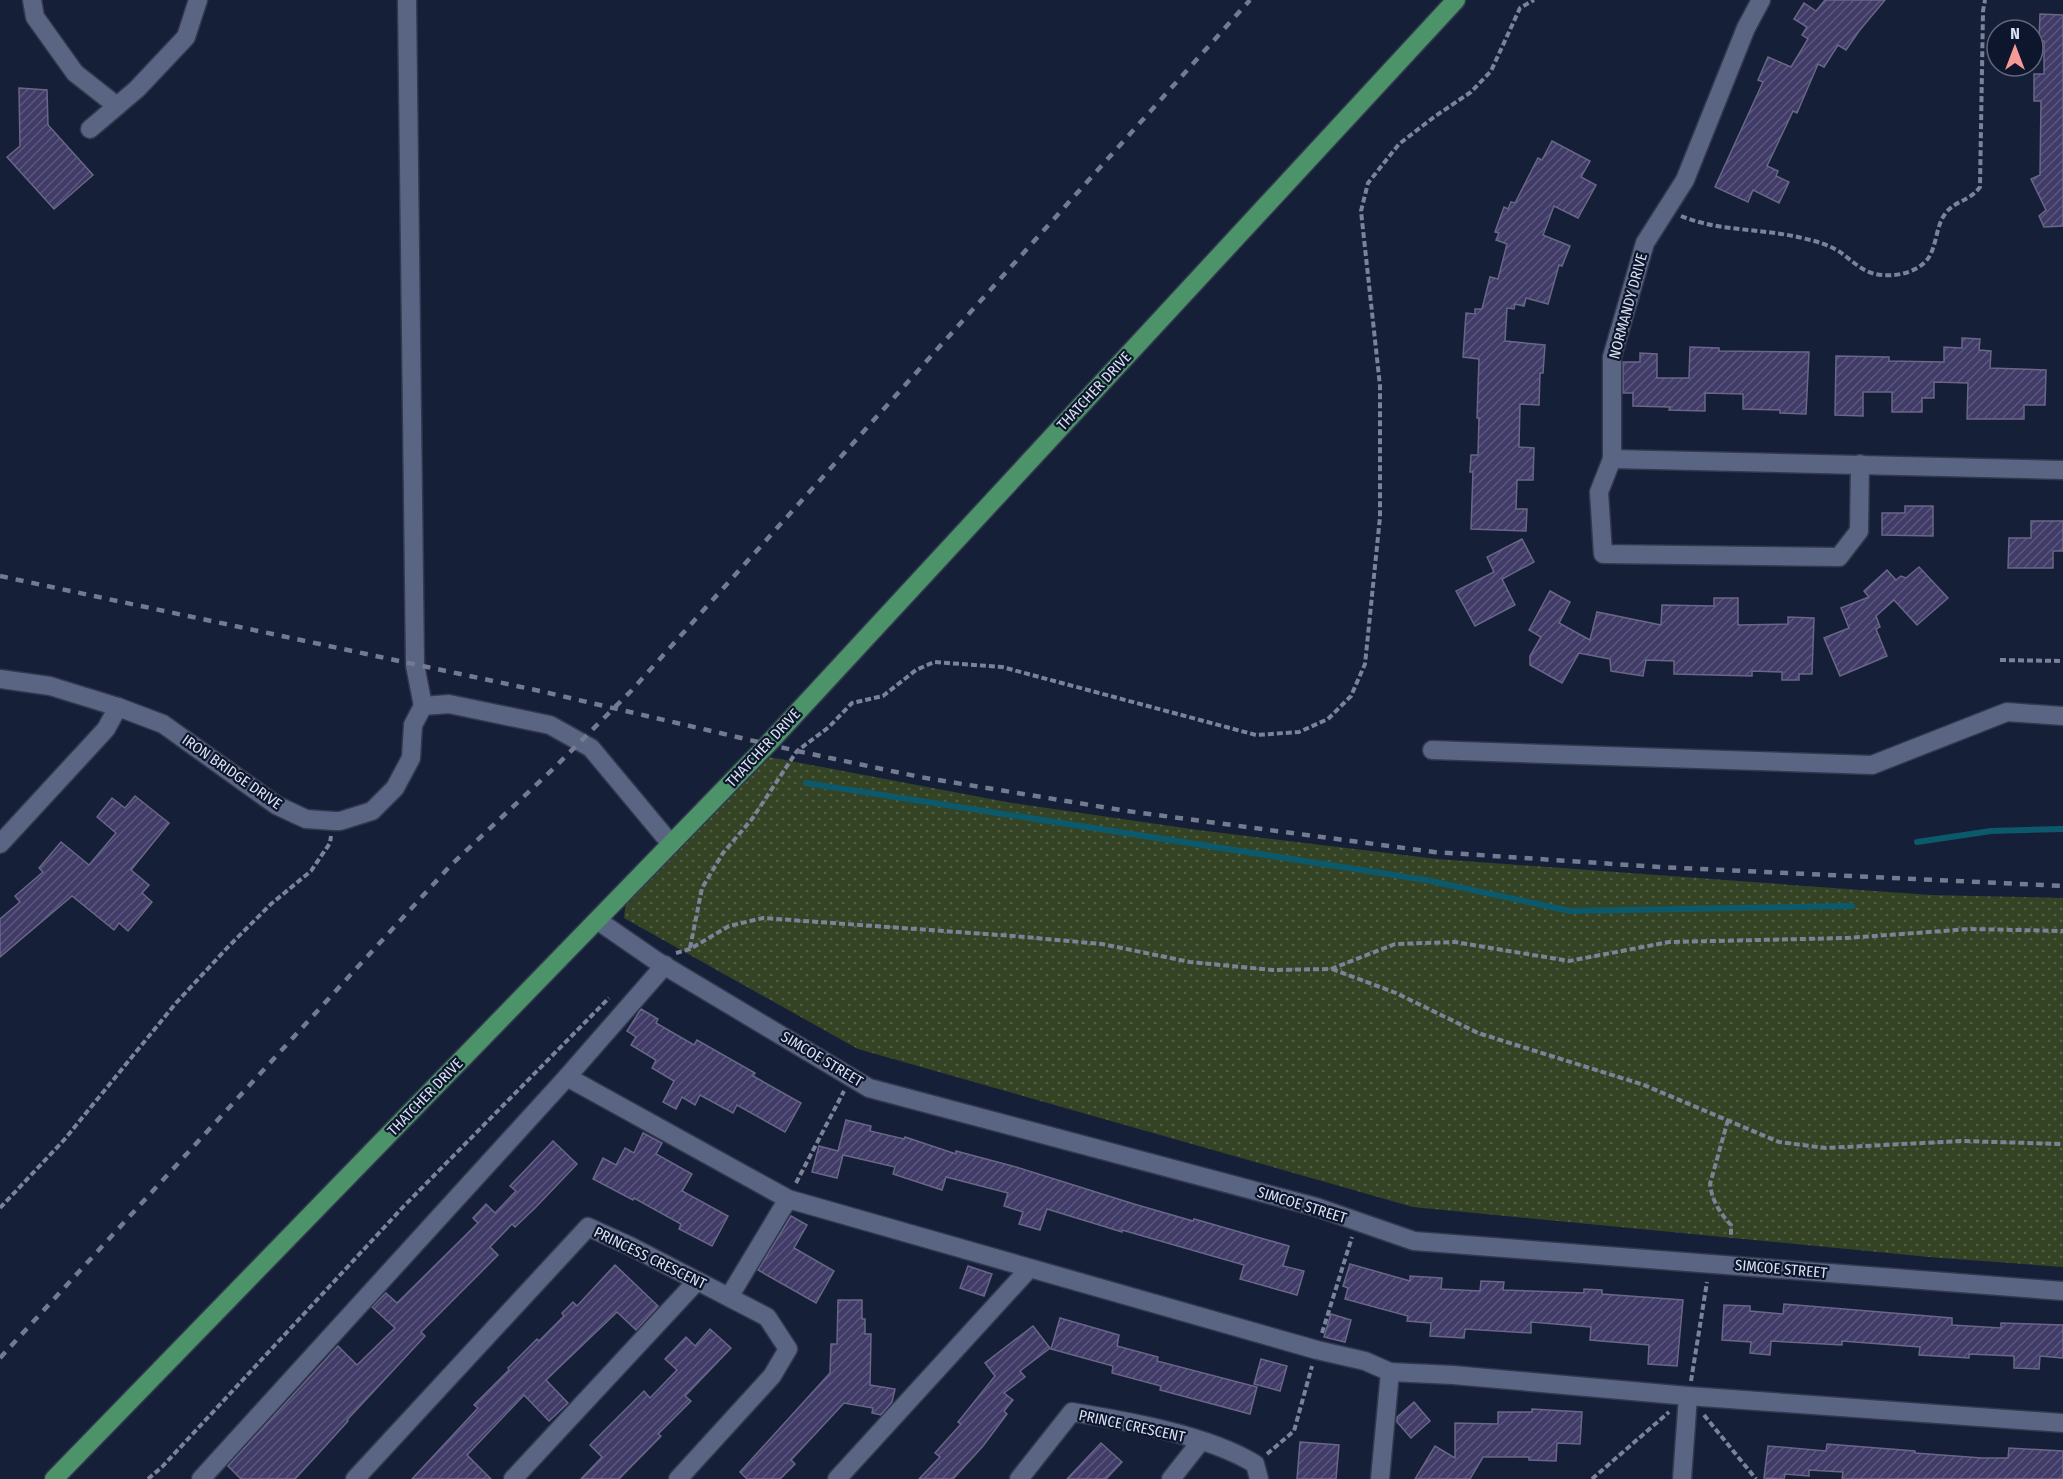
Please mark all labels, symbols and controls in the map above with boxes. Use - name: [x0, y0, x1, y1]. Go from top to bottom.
- north arrow: [1985, 18, 2045, 78]
- text: N: [2010, 24, 2020, 43]
- street label: NORMANDY DRIVE: [1605, 251, 1651, 361]
- street label: THATCHER DRIVE: [1053, 348, 1135, 434]
- street label: THATCHER DRIVE: [722, 705, 804, 791]
- street label: IRON BRIDGE DRIVE: [179, 731, 285, 813]
- street label: SIMCOE STREET: [778, 1027, 866, 1091]
- street label: THATCHER DRIVE: [384, 1055, 466, 1139]
- street label: SIMCOE STREET: [1255, 1183, 1349, 1227]
- street label: PRINCESS CRESCENT: [591, 1223, 709, 1293]
- street label: SIMCOE STREET: [1734, 1256, 1828, 1282]
- street label: PRINCE CRESCENT: [1077, 1406, 1187, 1446]

